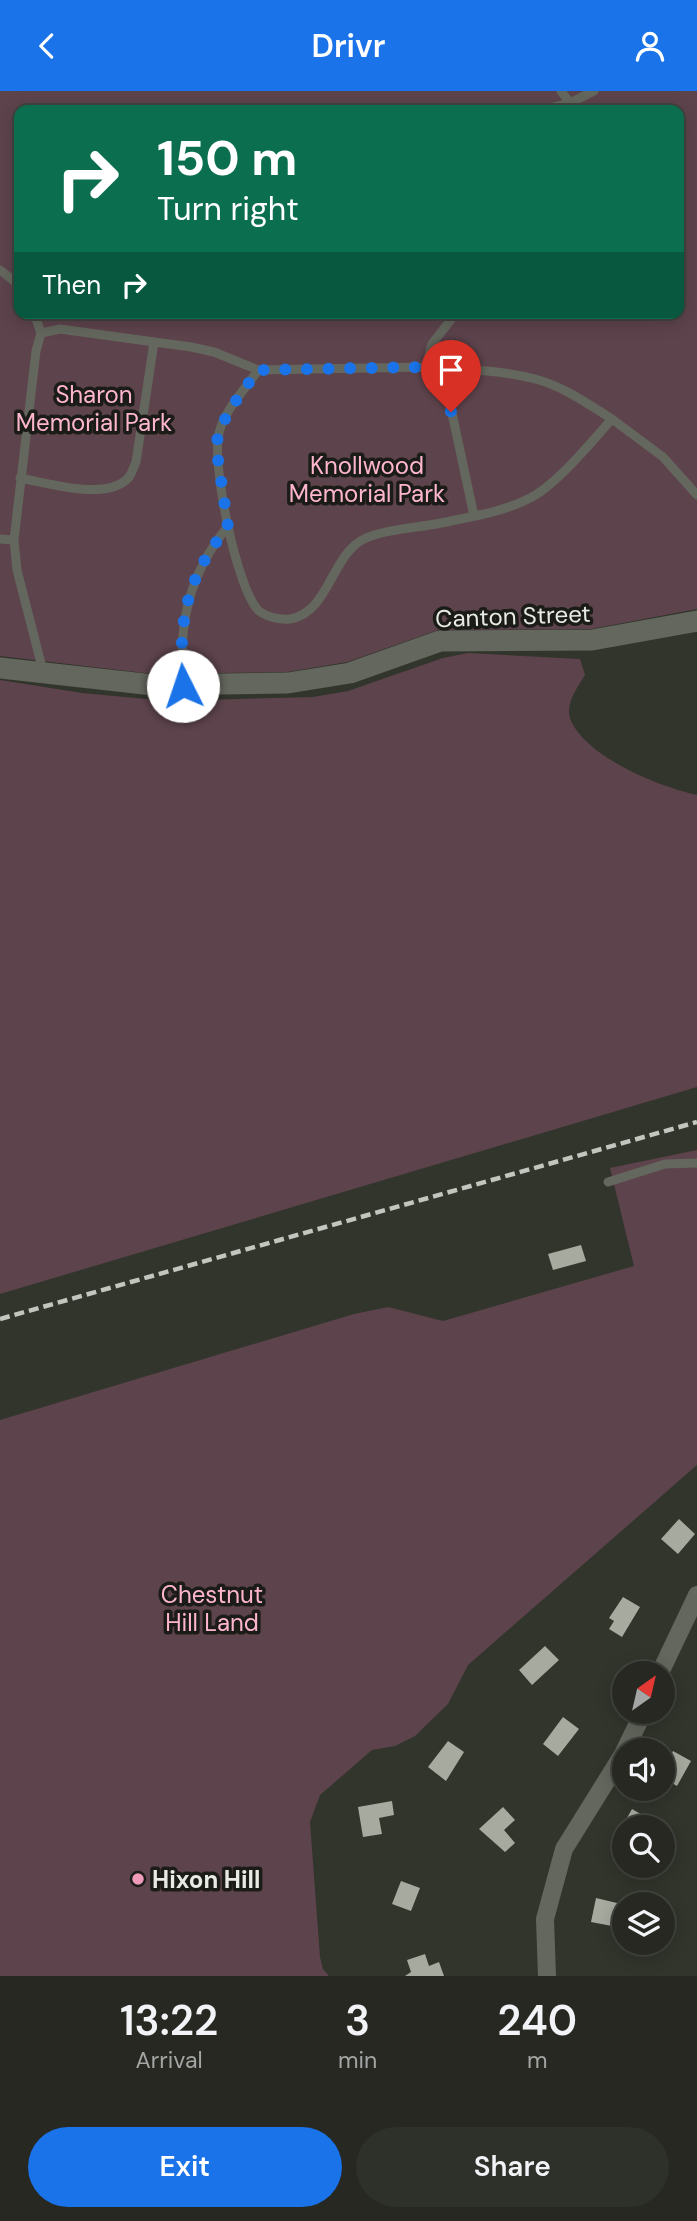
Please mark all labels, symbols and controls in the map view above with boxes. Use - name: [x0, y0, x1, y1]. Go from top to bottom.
- text: Drivr: [311, 25, 386, 67]
- icon: back: [28, 27, 66, 65]
- icon: person: [631, 27, 669, 65]
- text: 150 m: [157, 126, 297, 190]
- icon: right: [42, 133, 133, 224]
- text: Turn right: [157, 188, 299, 230]
- icon: right: [115, 266, 153, 304]
- text: Then: [42, 268, 101, 302]
- pin: [421, 340, 481, 412]
- icon: arrive: [432, 351, 470, 389]
- park label: Sharon Memorial Park: [16, 379, 172, 438]
- park label: Knollwood Memorial Park: [289, 450, 445, 509]
- street label: Canton Street: [435, 598, 591, 634]
- position arrow: [146, 649, 220, 723]
- park label: Chestnut Hill Land: [161, 1579, 263, 1638]
- north arrow: [612, 1661, 676, 1724]
- map controls: [612, 1661, 675, 1955]
- button: sound: [612, 1738, 675, 1801]
- button: search: [612, 1815, 675, 1878]
- place label: Hixon Hill: [152, 1864, 260, 1895]
- marker: Hixon Hill: [130, 1871, 146, 1887]
- button: layers: [612, 1892, 675, 1955]
- text: 13:22: [120, 1993, 218, 2048]
- text: 3: [345, 1993, 370, 2048]
- text: 240: [497, 1993, 577, 2048]
- text: Arrival: [136, 2045, 203, 2075]
- text: min: [338, 2045, 377, 2075]
- text: m: [527, 2045, 547, 2075]
- button: Exit: [28, 2127, 342, 2207]
- button: Share: [356, 2127, 669, 2207]

